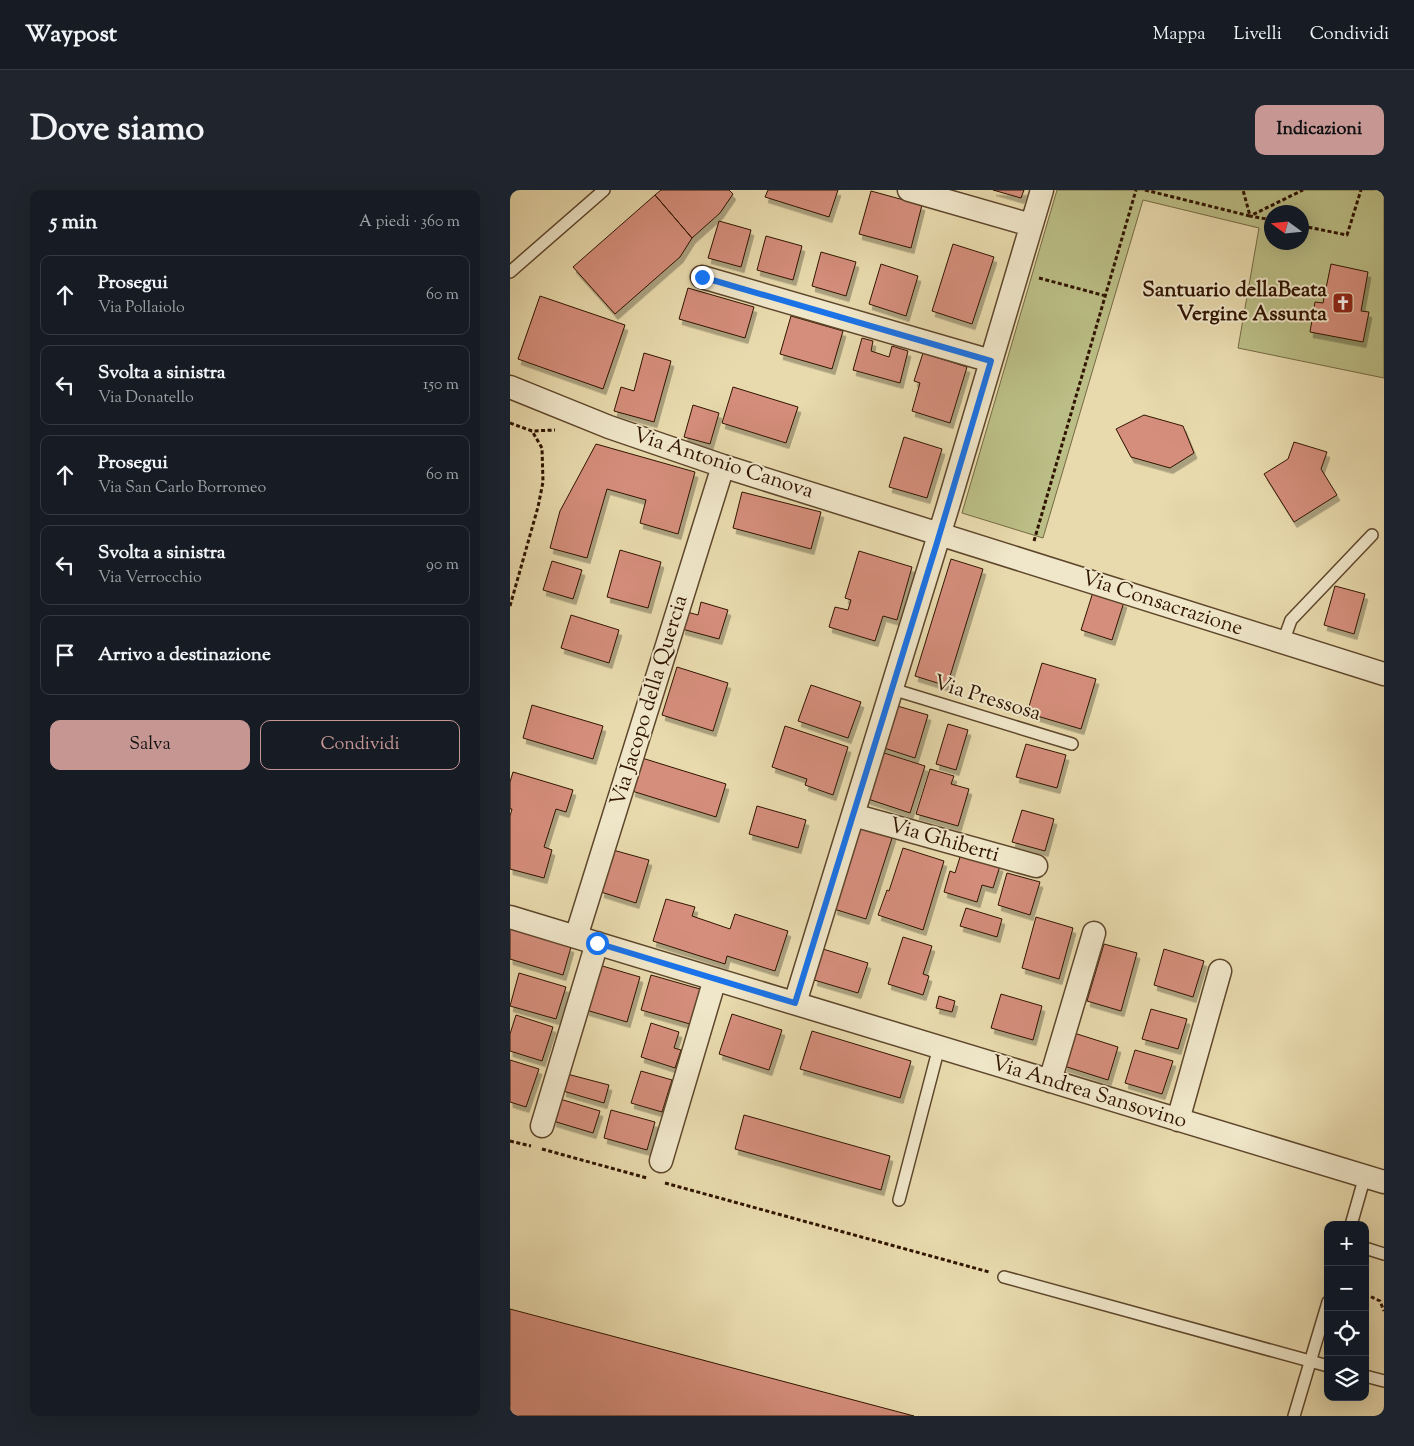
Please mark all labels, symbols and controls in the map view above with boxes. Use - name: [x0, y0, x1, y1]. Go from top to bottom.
- text: Waypost: [25, 18, 117, 52]
- text: Mappa: [1153, 22, 1206, 48]
- text: Livelli: [1234, 22, 1282, 48]
- text: Condividi: [1310, 22, 1389, 48]
- text: Dove siamo: [30, 105, 204, 156]
- button: Indicazioni: [1255, 105, 1384, 155]
- north arrow: [1264, 205, 1309, 250]
- text: 5 min: [50, 208, 97, 238]
- text: A piedi · 360 m: [359, 211, 460, 234]
- route end: [691, 266, 714, 289]
- text: Prosegui: [98, 270, 168, 297]
- place label: Santuario dellaBeata Vergine Assunta: [1142, 276, 1327, 330]
- icon: ahead: [51, 281, 79, 309]
- text: 60 m: [426, 284, 459, 307]
- church icon: Santuario dellaBeata Vergine Assunta: [1331, 291, 1355, 315]
- text: Via Pollaiolo: [98, 297, 185, 320]
- text: Svolta a sinistra: [98, 360, 226, 387]
- icon: left: [51, 371, 79, 399]
- text: 150 m: [423, 374, 459, 397]
- text: Via Donatello: [98, 387, 194, 410]
- street label: Via Antonio Canova: [629, 421, 817, 507]
- text: Prosegui: [98, 450, 168, 477]
- icon: ahead: [51, 461, 79, 489]
- text: 60 m: [426, 464, 459, 487]
- text: Via San Carlo Borromeo: [98, 477, 266, 500]
- text: Svolta a sinistra: [98, 540, 226, 567]
- icon: left: [51, 551, 79, 579]
- text: 90 m: [426, 554, 459, 577]
- street label: Via Consacrazione: [1077, 564, 1247, 644]
- text: Via Verrocchio: [98, 567, 202, 590]
- street label: Via Jacopo della Quercia: [604, 591, 697, 810]
- icon: arrive: [51, 641, 79, 669]
- text: Arrivo a destinazione: [98, 642, 271, 669]
- street label: Via Pressosa: [930, 668, 1045, 730]
- button: Salva: [50, 720, 250, 770]
- button: Condividi: [260, 720, 460, 770]
- street label: Via Ghiberti: [885, 811, 1003, 871]
- route start: [586, 932, 609, 955]
- street label: Via Andrea Sansovino: [988, 1049, 1190, 1137]
- map controls: [1324, 1221, 1369, 1401]
- button: +: [1324, 1221, 1369, 1266]
- button: −: [1324, 1266, 1369, 1311]
- button: locate: [1324, 1311, 1369, 1356]
- button: layers: [1324, 1356, 1369, 1401]

